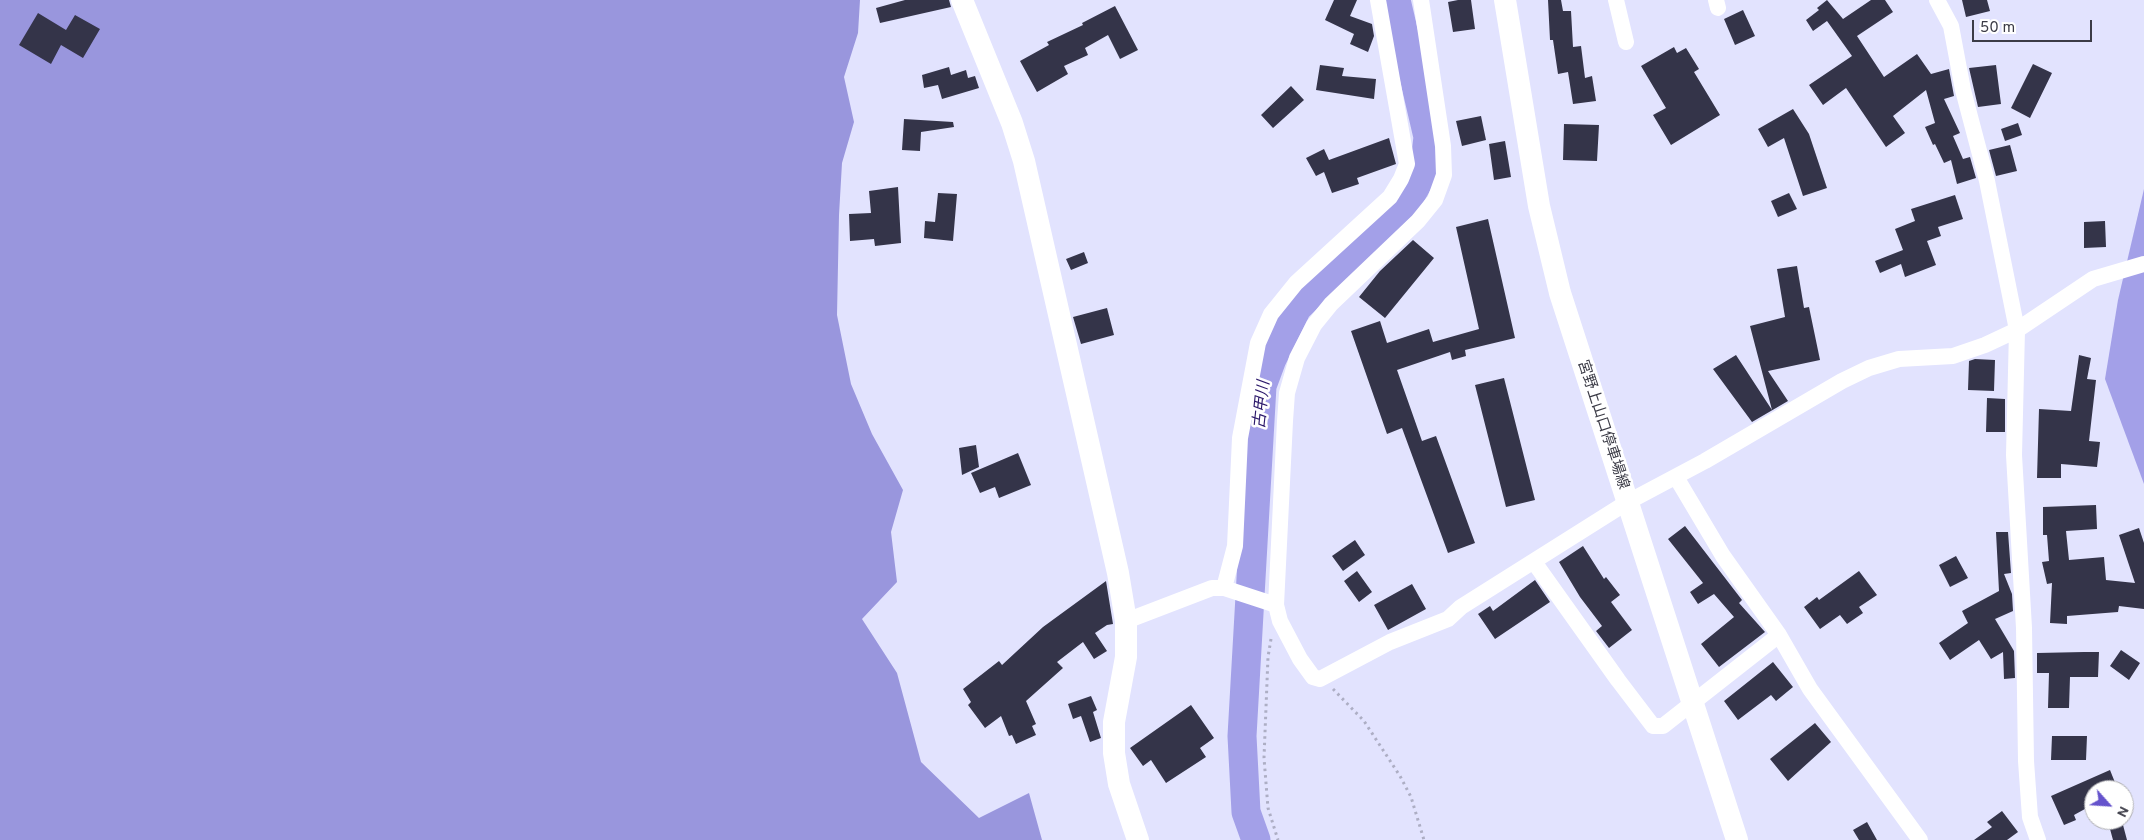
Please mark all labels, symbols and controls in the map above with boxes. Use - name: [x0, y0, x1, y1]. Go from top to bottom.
- scale bar: [1974, 10, 2094, 42]
- text: 50 m: [1980, 19, 2015, 38]
- street label: 宮野上山口停車場線: [1573, 358, 1631, 492]
- water label: 古甲川: [1251, 380, 1275, 430]
- north arrow: [2084, 780, 2134, 830]
- text: N: [2112, 803, 2132, 820]

